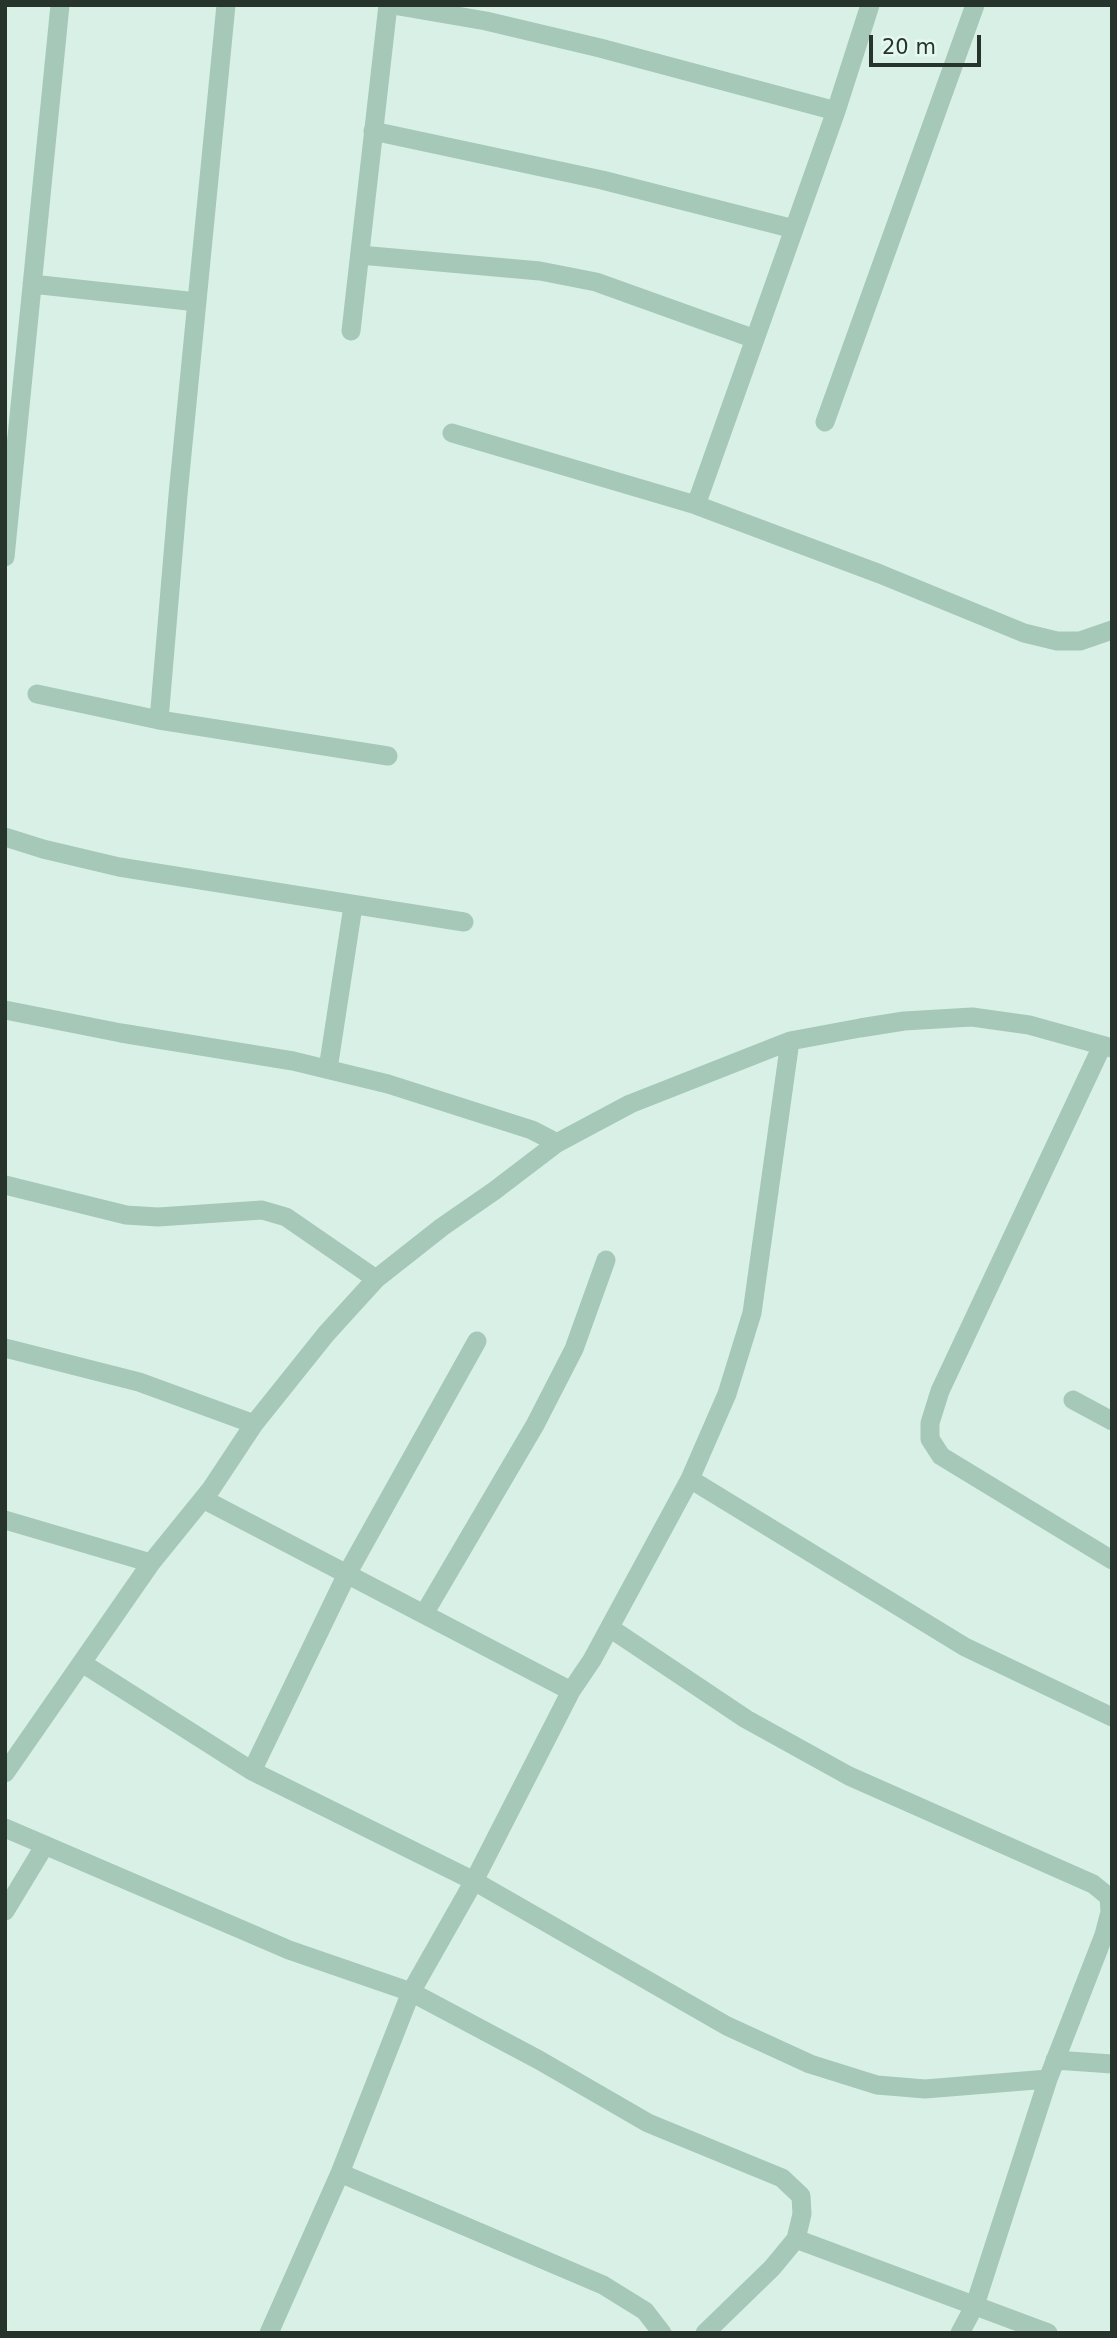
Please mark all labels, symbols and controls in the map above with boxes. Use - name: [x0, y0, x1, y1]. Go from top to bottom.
- scale bar: [872, 21, 984, 65]
- text: 20 m: [882, 35, 936, 59]

